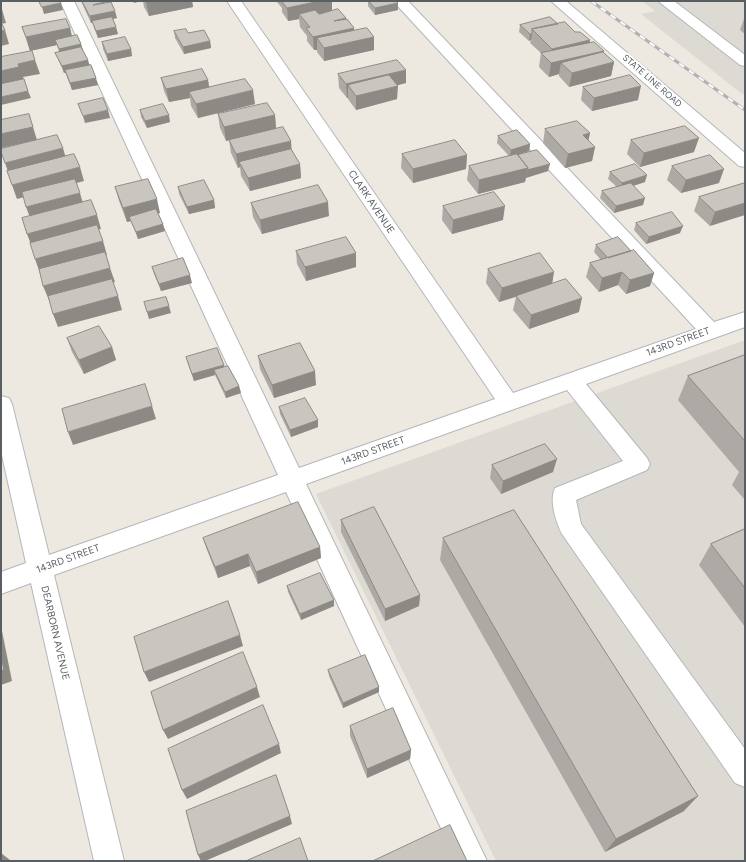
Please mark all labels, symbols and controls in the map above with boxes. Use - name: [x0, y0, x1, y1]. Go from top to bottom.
- street label: STATE LINE ROAD: [620, 52, 684, 110]
- street label: CLARK AVENUE: [345, 168, 397, 236]
- street label: 143RD STREET: [645, 325, 711, 359]
- street label: 143RD STREET: [340, 434, 406, 468]
- street label: 143RD STREET: [35, 542, 101, 576]
- street label: DEARBORN AVENUE: [38, 585, 72, 681]

